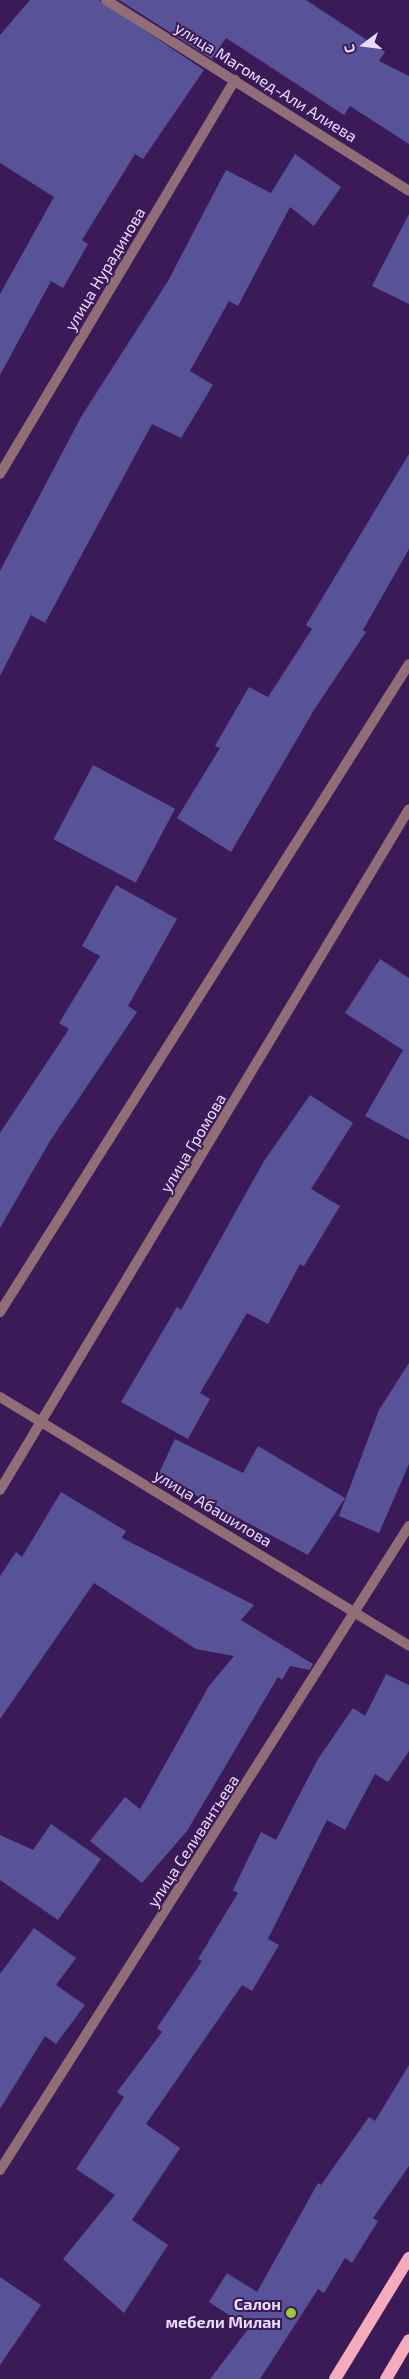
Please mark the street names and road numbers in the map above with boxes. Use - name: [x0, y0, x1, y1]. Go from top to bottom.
- street label: улица Магомед-Али Алиева: [171, 18, 361, 146]
- street label: улица Нурадинова: [61, 204, 149, 334]
- street label: улица Громова: [156, 1090, 230, 1196]
- street label: улица Абашилова: [150, 1465, 276, 1551]
- street label: улица Селивантьева: [143, 1771, 243, 1911]

